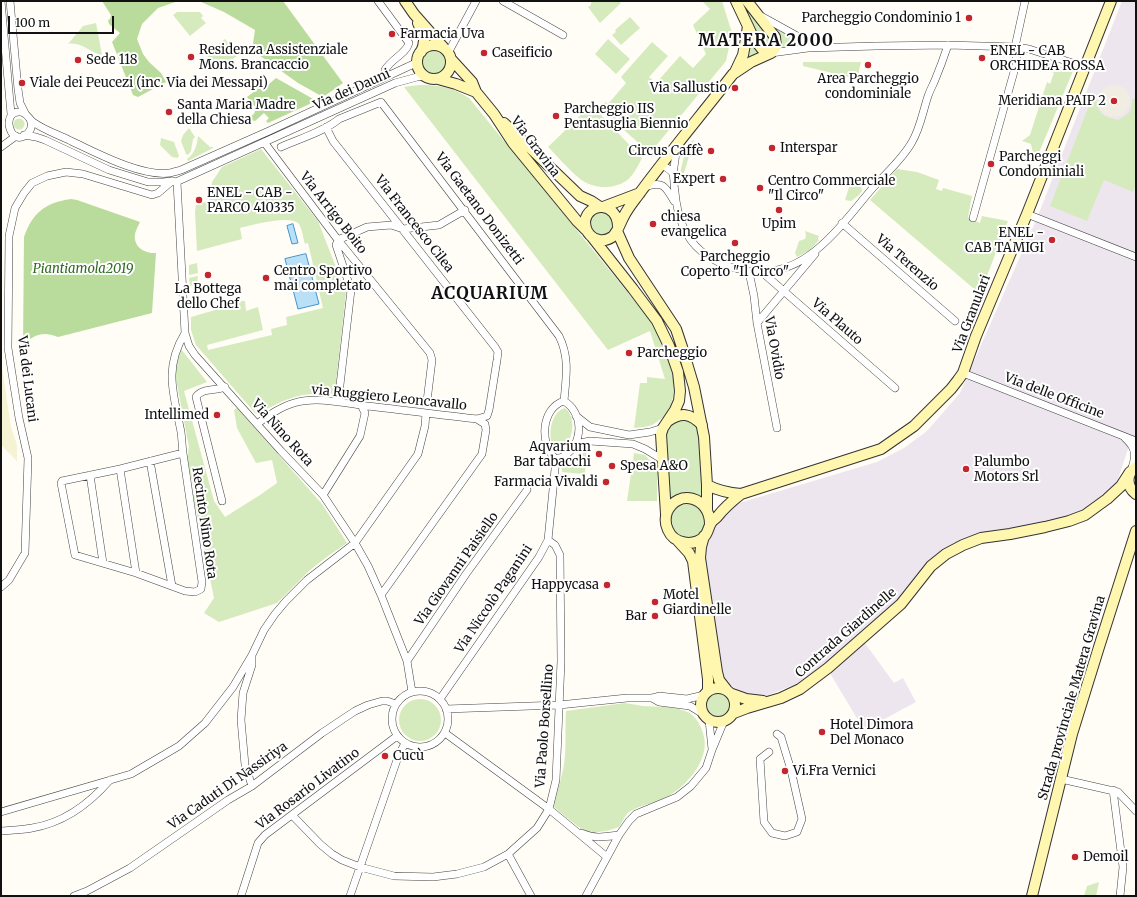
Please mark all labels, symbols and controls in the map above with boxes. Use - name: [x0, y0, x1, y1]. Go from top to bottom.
- scale bar: [10, 8, 116, 34]
- place label: Parcheggio Condominio 1: [801, 10, 961, 26]
- marker: Parcheggio Condominio 1: [964, 13, 974, 23]
- text: 100 m: [15, 15, 50, 30]
- place label: Farmacia Uva: [400, 26, 485, 42]
- marker: Farmacia Uva: [387, 29, 397, 39]
- district label: MATERA 2000: [698, 31, 834, 51]
- place label: Residenza Assistenziale Mons. Brancaccio: [199, 42, 348, 73]
- place label: ENEL - CAB ORCHIDEA ROSSA: [990, 43, 1105, 74]
- place label: Caseificio: [492, 45, 552, 61]
- marker: Caseificio: [479, 48, 489, 58]
- place label: Sede 118: [86, 52, 137, 68]
- marker: Residenza Assistenziale Mons. Brancaccio: [186, 52, 196, 62]
- marker: ENEL - CAB ORCHIDEA ROSSA: [977, 53, 987, 63]
- marker: Sede 118: [73, 55, 83, 65]
- marker: Area Parcheggio condominiale: [863, 60, 873, 70]
- street label: Via dei Dauni: [311, 66, 393, 114]
- place label: Area Parcheggio condominiale: [817, 71, 919, 102]
- place label: Viale dei Peucezi (inc. Via dei Messapi): [30, 75, 268, 91]
- marker: Viale dei Peucezi (inc. Via dei Messapi): [17, 78, 27, 88]
- place label: Via Sallustio: [650, 80, 727, 96]
- marker: Via Sallustio: [730, 83, 740, 93]
- place label: Meridiana PAIP 2: [998, 93, 1106, 109]
- marker: Meridiana PAIP 2: [1109, 96, 1119, 106]
- place label: Santa Maria Madre della Chiesa: [177, 97, 296, 128]
- place label: Parcheggio IIS Pentasuglia Biennio: [564, 101, 688, 132]
- marker: Santa Maria Madre della Chiesa: [164, 107, 174, 117]
- marker: Parcheggio IIS Pentasuglia Biennio: [551, 111, 561, 121]
- street label: Via Gravina: [507, 114, 563, 180]
- place label: Interspar: [780, 140, 838, 156]
- place label: Circus Caffè: [629, 143, 703, 159]
- marker: Interspar: [767, 143, 777, 153]
- marker: Circus Caffè: [706, 146, 716, 156]
- place label: Parcheggi Condominiali: [999, 149, 1084, 180]
- street label: Via Gaetano Donizetti: [432, 150, 526, 268]
- marker: Parcheggi Condominiali: [986, 159, 996, 169]
- street label: Via Arrigo Boito: [296, 169, 370, 257]
- place label: Expert: [673, 171, 715, 187]
- street label: Via Francesco Cilea: [371, 172, 457, 276]
- place label: Centro Commerciale "Il Circo": [768, 173, 895, 204]
- marker: Expert: [718, 174, 728, 184]
- marker: Centro Commerciale "Il Circo": [755, 183, 765, 193]
- place label: ENEL - CAB - PARCO 410335: [207, 185, 295, 216]
- marker: ENEL - CAB - PARCO 410335: [194, 195, 204, 205]
- marker: Upim: [774, 205, 784, 215]
- place label: chiesa evangelica: [661, 209, 727, 240]
- place label: Upim: [762, 216, 796, 232]
- marker: chiesa evangelica: [648, 219, 658, 229]
- place label: ENEL - CAB TAMIGI: [965, 225, 1044, 256]
- street label: Via Terenzio: [872, 232, 942, 294]
- marker: ENEL - CAB TAMIGI: [1047, 235, 1057, 245]
- marker: Parcheggio Coperto "Il Circo": [730, 238, 740, 248]
- place label: Parcheggio Coperto "Il Circo": [681, 249, 789, 280]
- park label: Piantiamola2019: [33, 261, 133, 277]
- place label: Centro Sportivo mai completato: [274, 263, 372, 294]
- marker: La Bottega dello Chef: [203, 270, 213, 280]
- marker: Centro Sportivo mai completato: [261, 273, 271, 283]
- street label: Via Granulari: [950, 273, 994, 355]
- place label: La Bottega dello Chef: [175, 281, 241, 312]
- district label: ACQUARIUM: [431, 284, 549, 304]
- street label: Via Plauto: [808, 296, 866, 348]
- street label: Via Ovidio: [761, 315, 787, 381]
- street label: Via dei Lucani: [14, 335, 40, 423]
- place label: Parcheggio: [637, 345, 707, 361]
- marker: Parcheggio: [624, 348, 634, 358]
- street label: Via delle Officine: [1002, 370, 1106, 422]
- street label: via Ruggiero Leoncavallo: [311, 382, 467, 414]
- street label: Via Nino Rota: [248, 396, 316, 470]
- place label: Intellimed: [144, 407, 209, 423]
- marker: Intellimed: [212, 410, 222, 420]
- place label: Aqvarium Bar tabacchi: [513, 439, 591, 470]
- marker: Aqvarium Bar tabacchi: [594, 449, 604, 459]
- place label: Palumbo Motors Srl: [974, 454, 1039, 485]
- place label: Spesa A&O: [620, 458, 688, 474]
- marker: Spesa A&O: [607, 461, 617, 471]
- marker: Palumbo Motors Srl: [961, 464, 971, 474]
- street label: Recinto Nino Rota: [188, 466, 220, 580]
- place label: Farmacia Vivaldi: [494, 474, 598, 490]
- marker: Farmacia Vivaldi: [601, 477, 611, 487]
- street label: Via Giovanni Paisiello: [412, 509, 502, 629]
- street label: Via Niccolò Paganini: [452, 542, 536, 656]
- place label: Happycasa: [531, 577, 599, 593]
- marker: Happycasa: [602, 580, 612, 590]
- street label: Contrada Giardinelle: [792, 585, 900, 681]
- place label: Motel Giardinelle: [663, 587, 731, 618]
- street label: Strada provinciale Matera Gravina: [1035, 594, 1109, 802]
- marker: Motel Giardinelle: [650, 597, 660, 607]
- place label: Bar: [625, 608, 647, 624]
- marker: Bar: [650, 611, 660, 621]
- street label: Via Paolo Borsellino: [533, 664, 557, 788]
- place label: Hotel Dimora Del Monaco: [830, 717, 914, 748]
- marker: Hotel Dimora Del Monaco: [817, 727, 827, 737]
- street label: Via Caduti Di Nassiriya: [165, 739, 291, 833]
- street label: Via Rosario Livatino: [253, 745, 363, 833]
- place label: Cucù: [393, 748, 424, 764]
- marker: Cucù: [380, 751, 390, 761]
- place label: Vi.Fra Vernici: [793, 763, 876, 779]
- marker: Vi.Fra Vernici: [780, 766, 790, 776]
- place label: Demoil: [1083, 849, 1128, 865]
- marker: Demoil: [1070, 852, 1080, 862]

